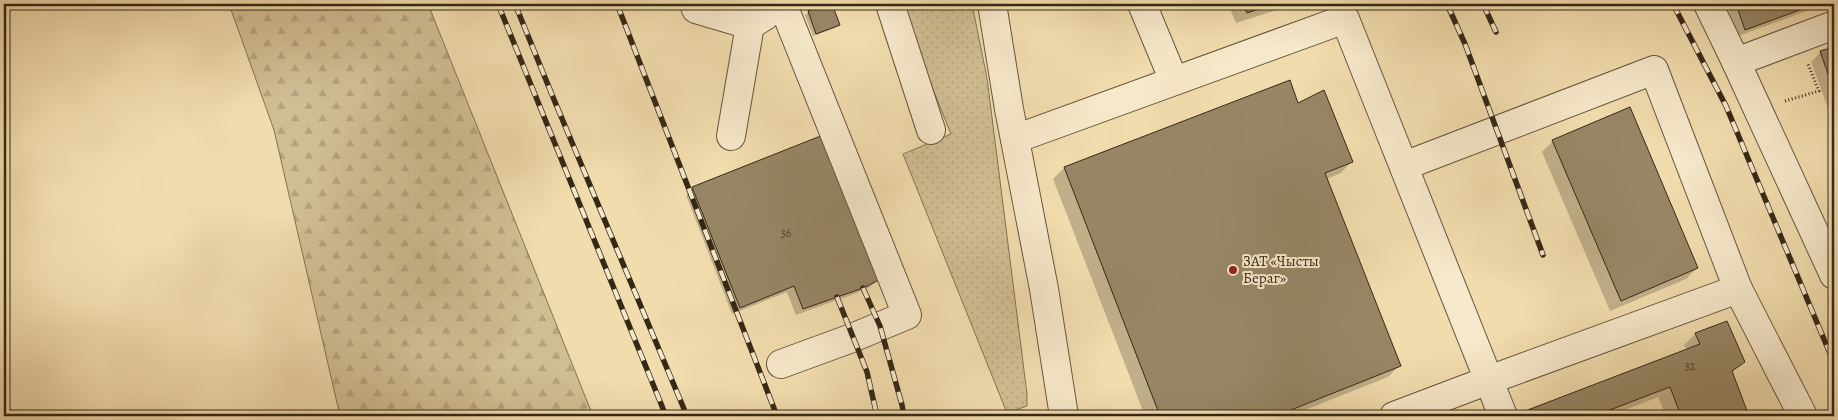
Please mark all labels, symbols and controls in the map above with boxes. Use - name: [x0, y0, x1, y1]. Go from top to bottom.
- house number: 36: [781, 225, 792, 241]
- place label: ЗАТ «Чысты Бераг»: [1243, 251, 1319, 288]
- marker: ЗАТ «Чысты Бераг»: [1227, 264, 1239, 276]
- house number: 32: [1685, 358, 1696, 374]

